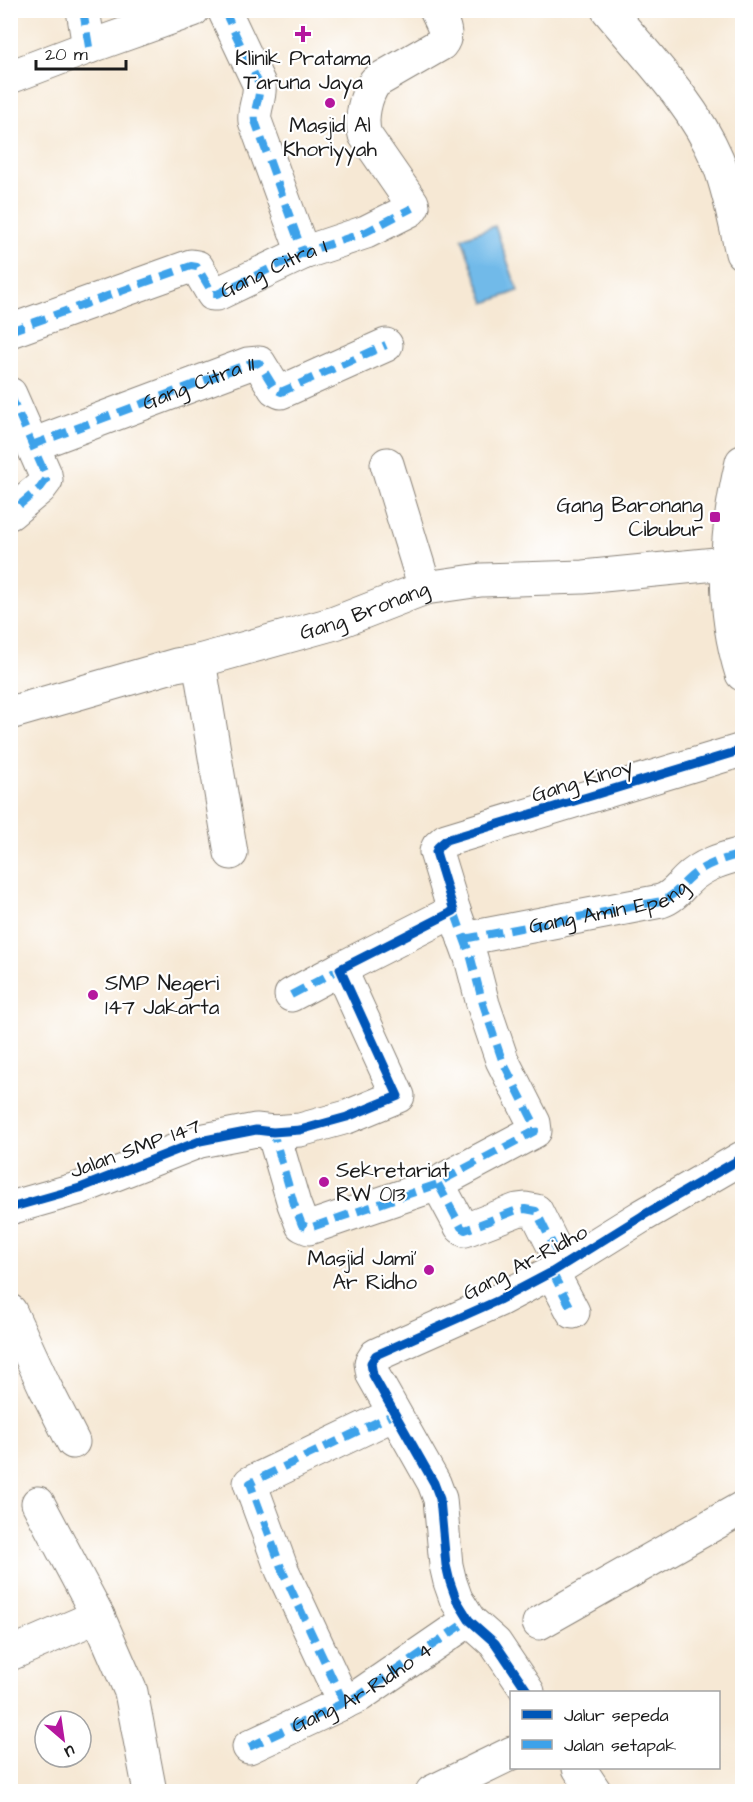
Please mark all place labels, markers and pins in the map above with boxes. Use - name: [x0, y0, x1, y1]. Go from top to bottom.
- marker: Klinik Pratama Taruna Jaya: [294, 25, 312, 43]
- place label: Klinik Pratama Taruna Jaya: [235, 44, 371, 99]
- marker: Masjid Al Khoriyyah: [323, 96, 337, 110]
- place label: Masjid Al Khoriyyah: [283, 111, 378, 166]
- place label: Gang Baronang Cibubur: [557, 491, 703, 544]
- marker: Gang Baronang Cibubur: [708, 510, 722, 524]
- place label: SMP Negeri 147 Jakarta: [105, 969, 220, 1022]
- marker: SMP Negeri 147 Jakarta: [86, 988, 100, 1002]
- place label: Sekretariat RW 013: [336, 1156, 450, 1209]
- marker: Sekretariat RW 013: [317, 1175, 331, 1189]
- place label: Masjid Jami' Ar Ridho: [308, 1244, 417, 1297]
- marker: Masjid Jami' Ar Ridho: [422, 1263, 436, 1277]

